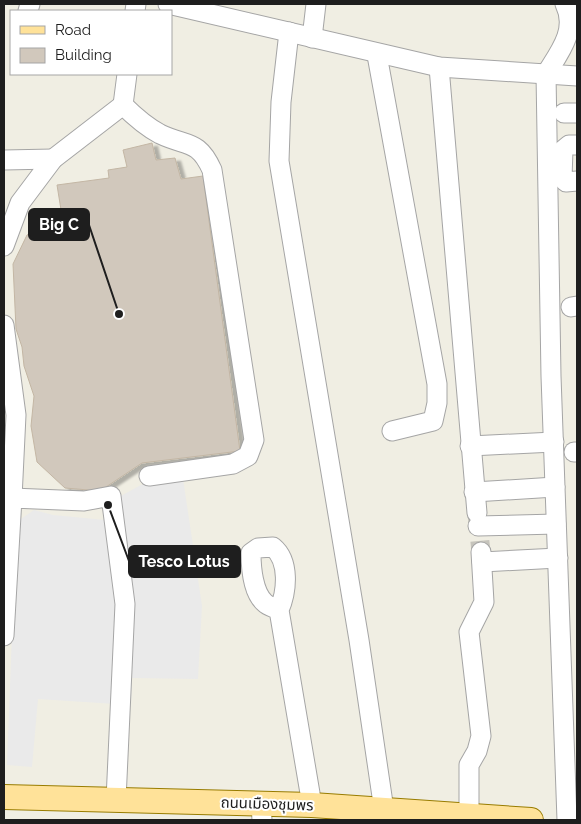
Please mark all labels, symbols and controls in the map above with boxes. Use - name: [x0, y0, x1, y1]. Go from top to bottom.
- legend: [10, 10, 172, 75]
- text: Road: [55, 21, 91, 39]
- text: Building: [55, 46, 112, 64]
- callout: Big C: [29, 209, 89, 240]
- text: Big C: [39, 215, 79, 234]
- callout: Tesco Lotus: [129, 546, 240, 577]
- text: Tesco Lotus: [138, 552, 230, 571]
- street label: ถนนเมืองชุมพร: [220, 793, 314, 815]

